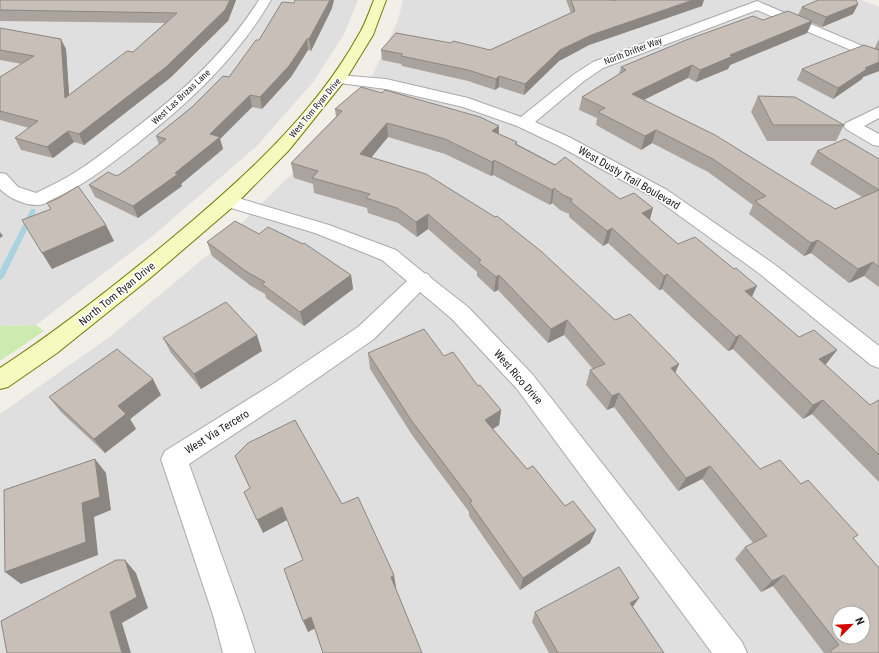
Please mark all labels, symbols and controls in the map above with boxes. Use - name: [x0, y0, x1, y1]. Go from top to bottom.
- street label: North Drifter Way: [603, 35, 664, 67]
- street label: West Las Brizas Lane: [150, 67, 212, 127]
- street label: West Tom Ryan Drive: [287, 76, 343, 140]
- street label: West Dusty Trail Boulevard: [576, 144, 682, 212]
- street label: North Tom Ryan Drive: [76, 259, 158, 329]
- street label: West Rico Drive: [491, 347, 545, 407]
- street label: West Via Tercero: [183, 407, 252, 457]
- north arrow: [831, 605, 871, 645]
- text: N: [852, 615, 867, 627]

